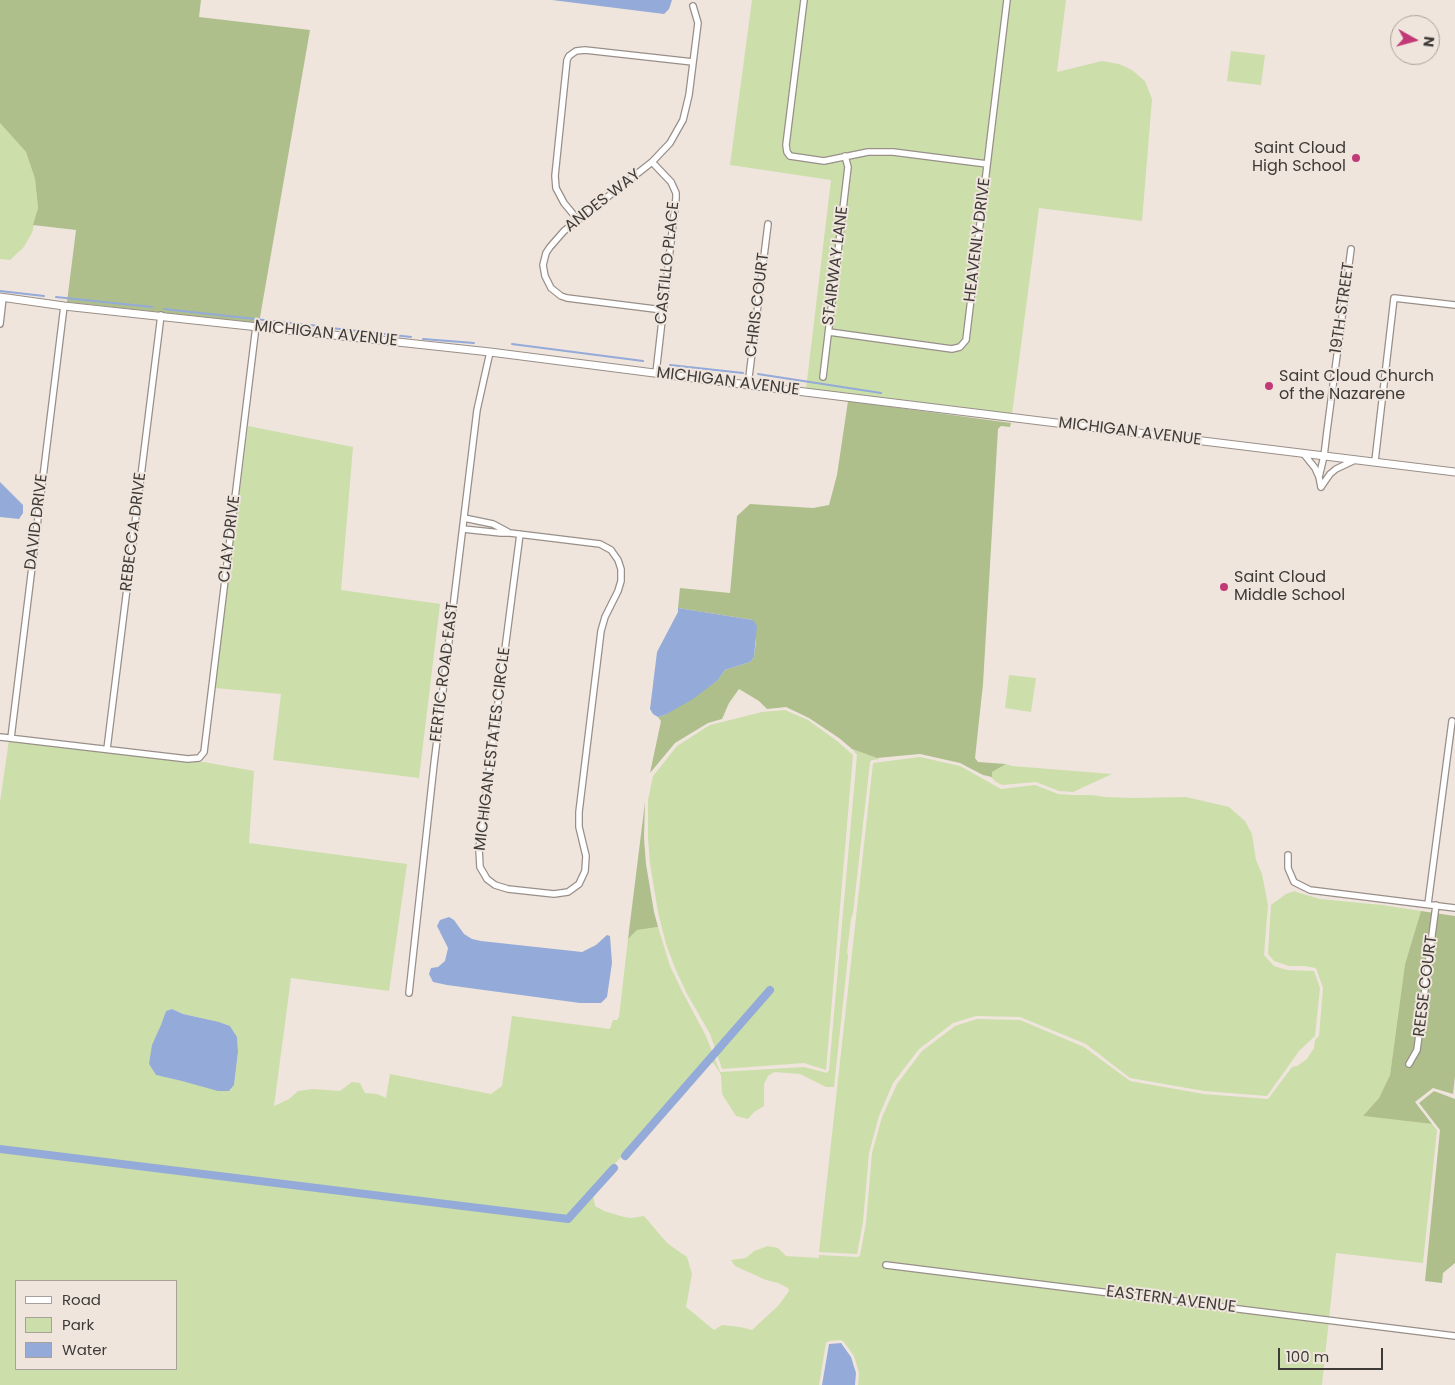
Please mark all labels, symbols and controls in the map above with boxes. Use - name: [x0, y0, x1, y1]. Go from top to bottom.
- north arrow: [1390, 15, 1440, 65]
- text: N: [1418, 35, 1439, 48]
- place label: Saint Cloud High School: [1252, 139, 1346, 177]
- marker: Saint Cloud High School: [1350, 152, 1362, 164]
- street label: ANDES WAY: [561, 165, 645, 237]
- street label: HEAVENLY DRIVE: [961, 177, 995, 303]
- street label: CASTILLO PLACE: [652, 201, 684, 325]
- street label: STAIRWAY LANE: [819, 205, 853, 327]
- street label: CHRIS COURT: [742, 252, 774, 358]
- street label: 19TH STREET: [1327, 261, 1359, 355]
- street label: MICHIGAN AVENUE: [253, 317, 399, 351]
- street label: MICHIGAN AVENUE: [655, 364, 801, 400]
- place label: Saint Cloud Church of the Nazarene: [1279, 367, 1434, 405]
- marker: Saint Cloud Church of the Nazarene: [1263, 380, 1275, 392]
- street label: MICHIGAN AVENUE: [1057, 414, 1203, 450]
- street label: REBECCA DRIVE: [117, 471, 151, 593]
- street label: DAVID DRIVE: [22, 473, 52, 571]
- street label: CLAY DRIVE: [215, 494, 245, 584]
- place label: Saint Cloud Middle School: [1234, 568, 1345, 606]
- marker: Saint Cloud Middle School: [1218, 581, 1230, 593]
- street label: FERTIC ROAD EAST: [427, 601, 463, 743]
- street label: MICHIGAN ESTATES CIRCLE: [471, 646, 515, 852]
- street label: REESE COURT: [1410, 934, 1442, 1038]
- legend: [15, 1280, 178, 1370]
- street label: EASTERN AVENUE: [1105, 1283, 1237, 1317]
- text: Road: [62, 1289, 101, 1310]
- text: Park: [62, 1314, 94, 1335]
- scale bar: [1280, 1338, 1385, 1370]
- text: Water: [62, 1339, 107, 1360]
- text: 100 m: [1286, 1346, 1329, 1367]

